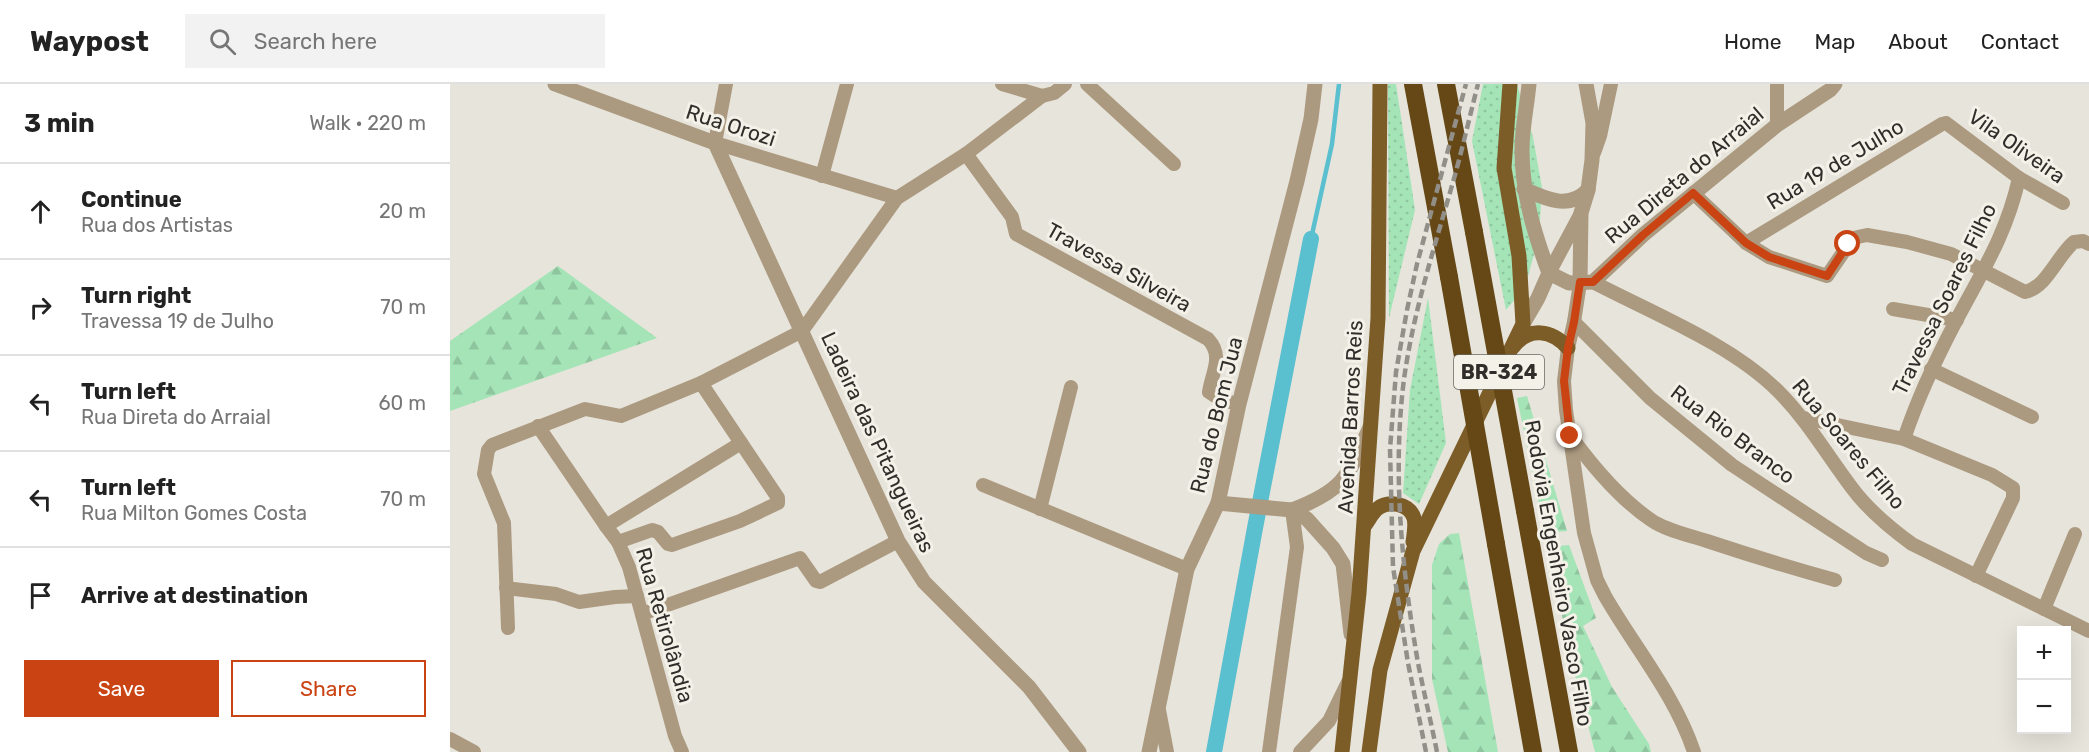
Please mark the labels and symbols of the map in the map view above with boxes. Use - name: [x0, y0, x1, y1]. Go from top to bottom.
- street label: Rua Orozi: [683, 99, 779, 151]
- street label: Rua Direta do Arraial: [1600, 101, 1768, 249]
- street label: Vila Oliveira: [1964, 103, 2070, 189]
- street label: Rua 19 de Julho: [1762, 113, 1908, 215]
- street label: Travessa Soares Filho: [1887, 199, 2001, 399]
- street label: Travessa Silveira: [1042, 217, 1196, 317]
- route start: [1834, 230, 1860, 256]
- street label: Avenida Barros Reis: [1332, 320, 1368, 514]
- street label: Ladeira das Pitangueiras: [816, 328, 940, 556]
- street label: Rua do Bom Jua: [1184, 334, 1248, 496]
- road number: BR-324: [1454, 355, 1544, 389]
- street label: Rua Soares Filho: [1787, 374, 1911, 514]
- street label: Rua Rio Branco: [1666, 379, 1800, 489]
- street label: Rodovia Engenheiro Vasco Filho: [1520, 418, 1598, 728]
- route end: [1556, 422, 1582, 448]
- street label: Rua Retirolândia: [631, 545, 699, 705]

